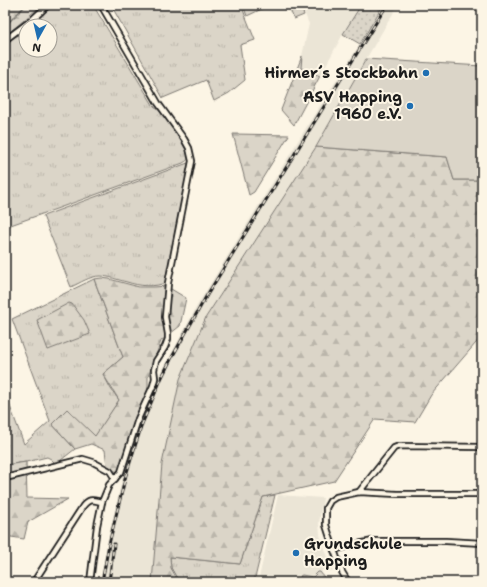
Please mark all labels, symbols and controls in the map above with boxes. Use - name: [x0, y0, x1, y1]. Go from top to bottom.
- north arrow: [18, 18, 58, 58]
- text: N: [31, 39, 42, 55]
- place label: Hirmer´s Stockbahn: [264, 63, 418, 83]
- marker: Hirmer´s Stockbahn: [421, 68, 431, 78]
- place label: ASV Happing 1960 e.V.: [303, 87, 402, 124]
- marker: ASV Happing 1960 e.V.: [405, 101, 415, 111]
- place label: Grundschule Happing: [304, 534, 402, 571]
- marker: Grundschule Happing: [291, 548, 301, 558]

